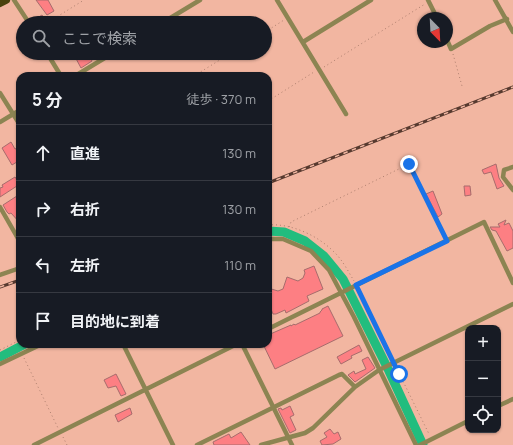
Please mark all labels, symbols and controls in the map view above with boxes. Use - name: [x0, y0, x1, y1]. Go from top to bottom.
- north arrow: [417, 12, 453, 48]
- search box: [16, 16, 272, 60]
- icon: search: [30, 27, 52, 49]
- text: ここで検索: [62, 28, 137, 49]
- text: 5 分: [32, 88, 62, 111]
- text: 徒歩 · 370 m: [187, 90, 256, 108]
- icon: ahead: [32, 142, 54, 164]
- text: 直進: [70, 143, 100, 164]
- text: 130 m: [222, 144, 256, 162]
- route end: [400, 155, 418, 173]
- icon: right: [32, 198, 54, 220]
- text: 右折: [70, 199, 100, 220]
- text: 130 m: [222, 200, 256, 218]
- icon: left: [32, 254, 54, 276]
- text: 左折: [70, 255, 100, 276]
- text: 110 m: [224, 256, 256, 274]
- icon: arrive: [32, 310, 54, 332]
- text: 目的地に到着: [70, 311, 160, 332]
- map controls: [465, 325, 501, 433]
- button: +: [465, 325, 501, 361]
- button: −: [465, 361, 501, 397]
- route start: [390, 365, 408, 383]
- button: locate: [465, 397, 501, 433]

